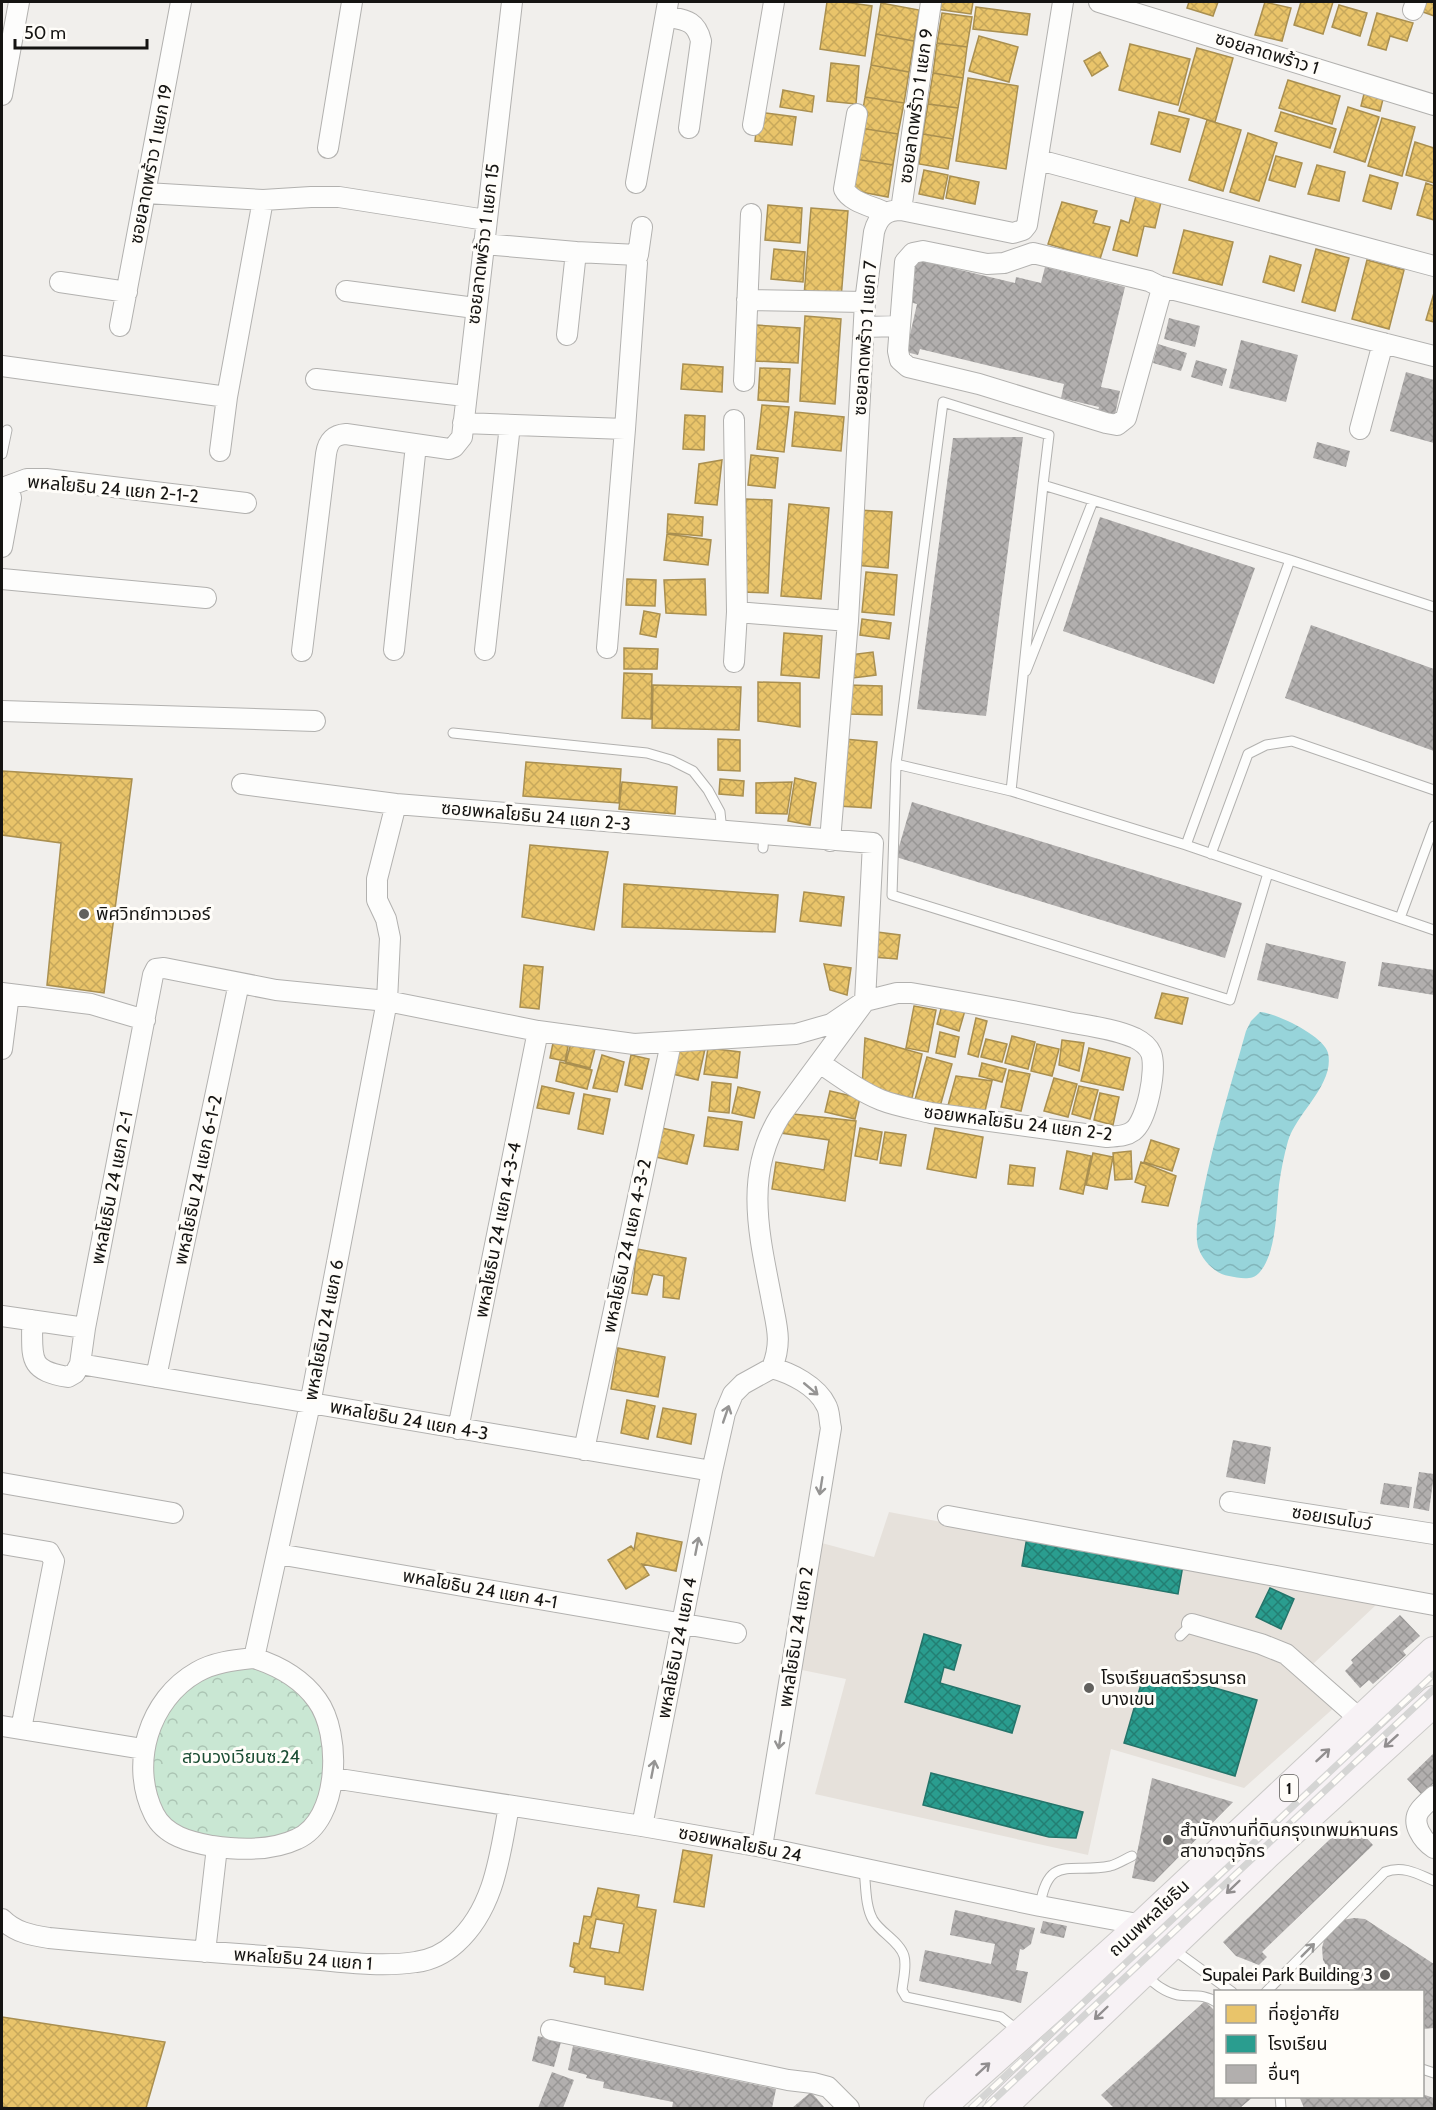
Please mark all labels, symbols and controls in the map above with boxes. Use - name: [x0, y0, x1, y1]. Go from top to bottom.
- scale bar: [15, 12, 147, 50]
- text: 50 m: [24, 22, 66, 44]
- street label: ซอยลาดพร้าว 1 แยก 9: [894, 27, 938, 185]
- street label: ซอยลาดพร้าว 1: [1213, 27, 1321, 79]
- street label: ซอยลาดพร้าว 1 แยก 19: [125, 82, 177, 246]
- street label: ซอยลาดพร้าว 1 แยก 15: [462, 162, 504, 326]
- street label: ซอยลาดพร้าว 1 แยก 7: [849, 260, 881, 416]
- street label: พหลโยธิน 24 แยก 2-1-2: [26, 471, 200, 507]
- street label: ซอยพหลโยธิน 24 แยก 2-3: [440, 797, 632, 835]
- place label: พิศวิทย์ทาวเวอร์: [96, 903, 211, 925]
- marker: พิศวิทย์ทาวเวอร์: [77, 907, 91, 921]
- street label: พหลโยธิน 24 แยก 6-1-2: [169, 1093, 227, 1267]
- street label: ซอยพหลโยธิน 24 แยก 2-2: [922, 1101, 1114, 1145]
- street label: พหลโยธิน 24 แยก 2-1: [86, 1110, 138, 1266]
- street label: พหลโยธิน 24 แยก 4-3-4: [470, 1140, 526, 1320]
- street label: พหลโยธิน 24 แยก 4-3-2: [598, 1157, 656, 1335]
- street label: พหลโยธิน 24 แยก 6: [300, 1258, 348, 1402]
- one-way arrow: [803, 1383, 819, 1396]
- street label: พหลโยธิน 24 แยก 4-3: [328, 1395, 490, 1445]
- one-way arrow: [721, 1405, 732, 1424]
- one-way arrow: [816, 1475, 827, 1495]
- street label: ซอยเรนโบว์: [1290, 1501, 1374, 1535]
- one-way arrow: [692, 1537, 703, 1556]
- street label: พหลโยธิน 24 แยก 4-1: [401, 1565, 559, 1613]
- street label: พหลโยธิน 24 แยก 2: [774, 1565, 818, 1709]
- street label: พหลโยธิน 24 แยก 4: [653, 1575, 701, 1721]
- place label: โรงเรียนสตรีวรนารถ บางเขน: [1101, 1667, 1247, 1710]
- marker: โรงเรียนสตรีวรนารถ บางเขน: [1082, 1681, 1096, 1695]
- one-way arrow: [774, 1730, 785, 1750]
- one-way arrow: [1384, 1733, 1399, 1747]
- park label: สวนวงเวียนซ.24: [182, 1746, 300, 1768]
- one-way arrow: [1316, 1748, 1331, 1762]
- one-way arrow: [648, 1759, 659, 1779]
- road number: 1: [1280, 1775, 1298, 1801]
- place label: สำนักงานที่ดินกรุงเทพมหานคร สาขาจตุจักร: [1180, 1817, 1399, 1862]
- street label: ซอยพหลโยธิน 24: [677, 1821, 803, 1867]
- marker: สำนักงานที่ดินกรุงเทพมหานคร สาขาจตุจักร: [1161, 1833, 1175, 1847]
- street label: ถนนพหลโยธิน: [1104, 1875, 1194, 1961]
- one-way arrow: [1225, 1880, 1240, 1894]
- street label: พหลโยธิน 24 แยก 1: [233, 1943, 373, 1975]
- one-way arrow: [1300, 1943, 1315, 1957]
- place label: Supalei Park Building 3: [1202, 1964, 1373, 1986]
- marker: Supalei Park Building 3: [1378, 1968, 1392, 1982]
- legend: [1214, 1990, 1424, 2098]
- text: ที่อยู่อาศัย: [1268, 2001, 1340, 2026]
- one-way arrow: [1093, 2006, 1108, 2021]
- text: โรงเรียน: [1268, 2033, 1327, 2055]
- text: อื่นๆ: [1268, 2061, 1300, 2085]
- one-way arrow: [975, 2062, 990, 2076]

